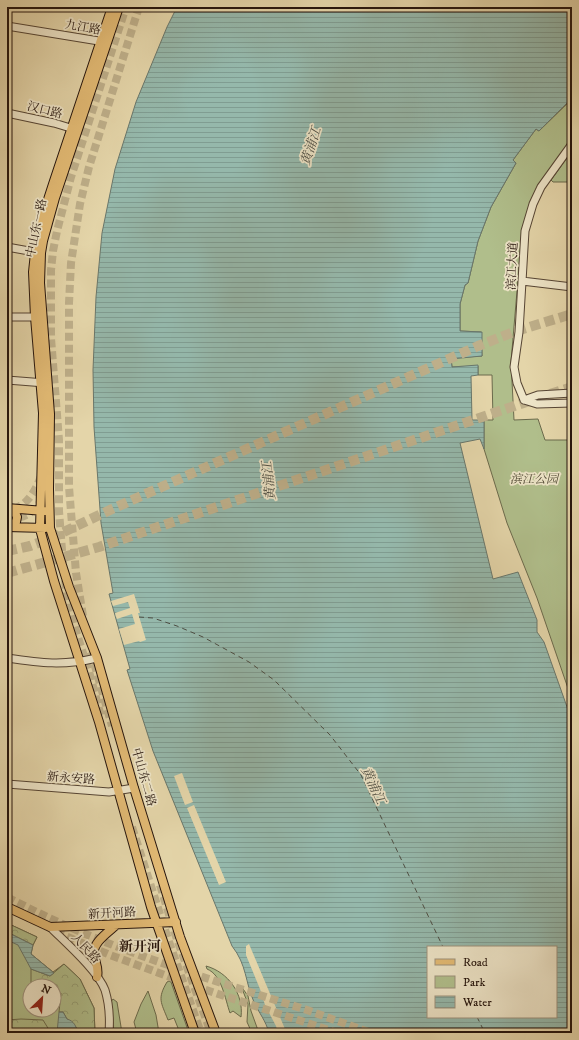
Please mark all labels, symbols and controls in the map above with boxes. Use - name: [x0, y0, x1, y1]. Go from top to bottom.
- street label: 九江路: [64, 17, 102, 38]
- street label: 汉口路: [26, 99, 64, 122]
- water label: 黄浦江: [297, 123, 325, 167]
- street label: 中山东一路: [23, 197, 50, 259]
- street label: 滨江大道: [504, 242, 521, 290]
- water label: 黄浦江: [259, 459, 279, 501]
- park label: 滨江公园: [510, 472, 560, 487]
- street label: 中山东二路: [128, 746, 159, 808]
- water label: 黄浦江: [358, 764, 389, 808]
- street label: 新永安路: [46, 769, 95, 788]
- street label: 新开河路: [88, 905, 136, 922]
- street label: 人民路: [68, 930, 103, 967]
- district label: 新开河: [119, 938, 161, 956]
- legend: [427, 946, 557, 1018]
- text: Road: [463, 955, 488, 970]
- text: Park: [463, 975, 485, 990]
- north arrow: [22, 978, 62, 1018]
- text: N: [39, 982, 53, 998]
- text: Water: [462, 995, 492, 1010]

